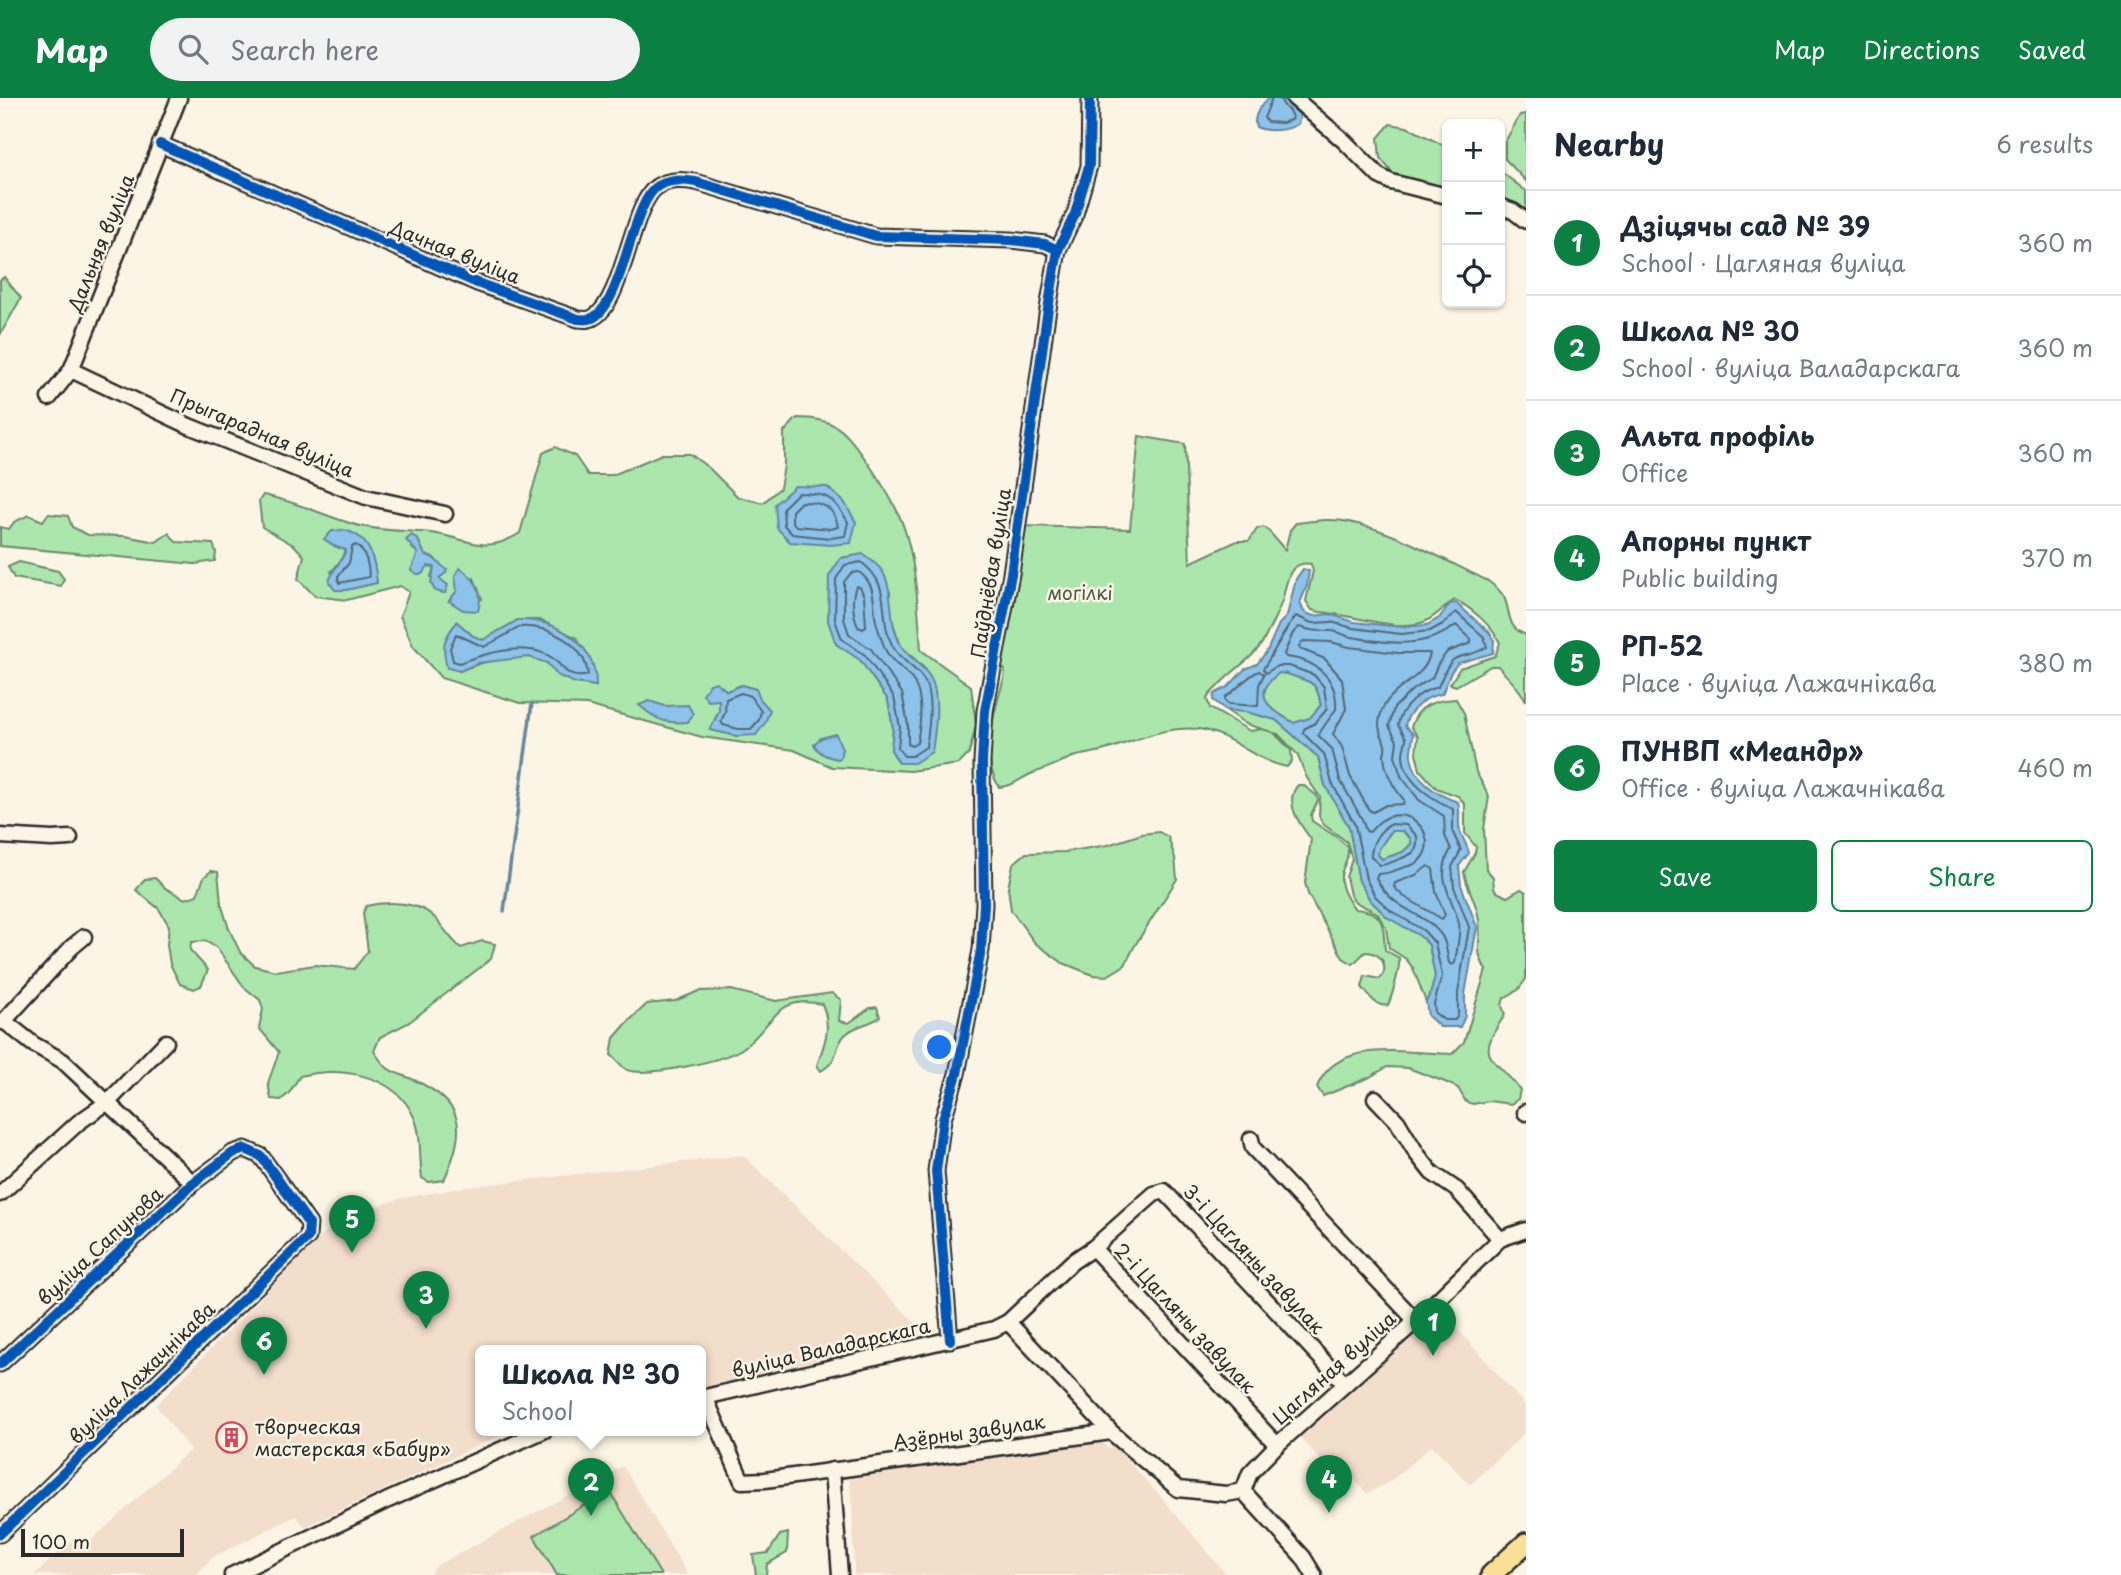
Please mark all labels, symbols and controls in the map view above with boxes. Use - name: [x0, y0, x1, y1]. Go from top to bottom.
- search box: [150, 18, 640, 81]
- text: Map: [35, 24, 108, 74]
- icon: search: [174, 30, 212, 68]
- text: Search here: [230, 30, 379, 69]
- text: Map: [1774, 31, 1825, 67]
- text: Directions: [1863, 31, 1980, 67]
- text: Saved: [2018, 31, 2086, 67]
- map controls: [1442, 119, 1505, 308]
- button: +: [1442, 119, 1505, 182]
- text: Nearby: [1554, 121, 1664, 166]
- text: 6 results: [1997, 126, 2093, 161]
- street label: Дальняя вуліца: [59, 169, 141, 317]
- button: −: [1442, 182, 1505, 245]
- text: Дзіцячы сад № 39: [1621, 206, 1870, 245]
- street label: Дачная вуліца: [385, 212, 525, 290]
- text: 1: [1572, 225, 1583, 260]
- text: 360 m: [2018, 225, 2093, 260]
- button: locate: [1442, 245, 1505, 308]
- text: School · Цагляная вуліца: [1621, 245, 1905, 280]
- text: Школа № 30: [1621, 311, 1799, 350]
- text: 2: [1569, 330, 1585, 365]
- text: 360 m: [2018, 330, 2093, 365]
- text: School · вуліца Валадарскага: [1621, 350, 1960, 385]
- street label: Прыгарадная вуліца: [166, 381, 359, 484]
- text: Альта профіль: [1621, 416, 1815, 455]
- text: 3: [1569, 435, 1585, 470]
- text: 360 m: [2018, 435, 2093, 470]
- text: Office: [1621, 455, 1688, 490]
- street label: Паўднёвая вуліца: [963, 485, 1017, 660]
- text: Апорны пункт: [1621, 521, 1811, 560]
- text: 4: [1569, 540, 1585, 575]
- text: 370 m: [2020, 540, 2093, 575]
- text: Public building: [1621, 560, 1778, 595]
- park label: могілкі: [1047, 578, 1113, 606]
- text: РП-52: [1621, 626, 1703, 665]
- text: 5: [1570, 645, 1584, 680]
- text: 380 m: [2018, 645, 2093, 680]
- text: Place · вуліца Лажачнікава: [1621, 665, 1936, 700]
- text: ПУНВП «Меандр»: [1621, 731, 1863, 770]
- text: 6: [1569, 750, 1585, 785]
- text: 460 m: [2018, 750, 2093, 785]
- text: Office · вуліца Лажачнікава: [1621, 770, 1945, 805]
- button: Save: [1554, 840, 1817, 912]
- button: Share: [1831, 840, 2093, 912]
- your location: [922, 1030, 956, 1064]
- street label: 3-і Цагляны завулак: [1178, 1177, 1332, 1340]
- street label: вуліца Сапунова: [30, 1179, 169, 1311]
- pin: 5: [329, 1195, 375, 1253]
- street label: 2-і Цагляны завулак: [1108, 1236, 1263, 1399]
- pin: 3: [403, 1271, 449, 1329]
- street label: вуліца Лажачнікава: [62, 1295, 221, 1450]
- pin: 1: [1410, 1298, 1456, 1356]
- street label: Цагляная вуліца: [1265, 1304, 1402, 1430]
- street label: вуліца Валадарскага: [729, 1311, 933, 1383]
- pin: 6: [241, 1317, 287, 1375]
- popup: [475, 1345, 706, 1436]
- text: Школа № 30: [501, 1354, 680, 1393]
- text: School: [501, 1393, 574, 1428]
- street label: Азёрны завулак: [891, 1406, 1047, 1456]
- place label: творческая мастерская «Бабур»: [255, 1412, 451, 1462]
- building icon: творческая мастерская «Бабур»: [215, 1421, 249, 1455]
- pin: 4: [1306, 1455, 1352, 1513]
- pin: 2: [568, 1458, 614, 1516]
- scale bar: [21, 1526, 184, 1558]
- text: 100 m: [32, 1527, 90, 1555]

